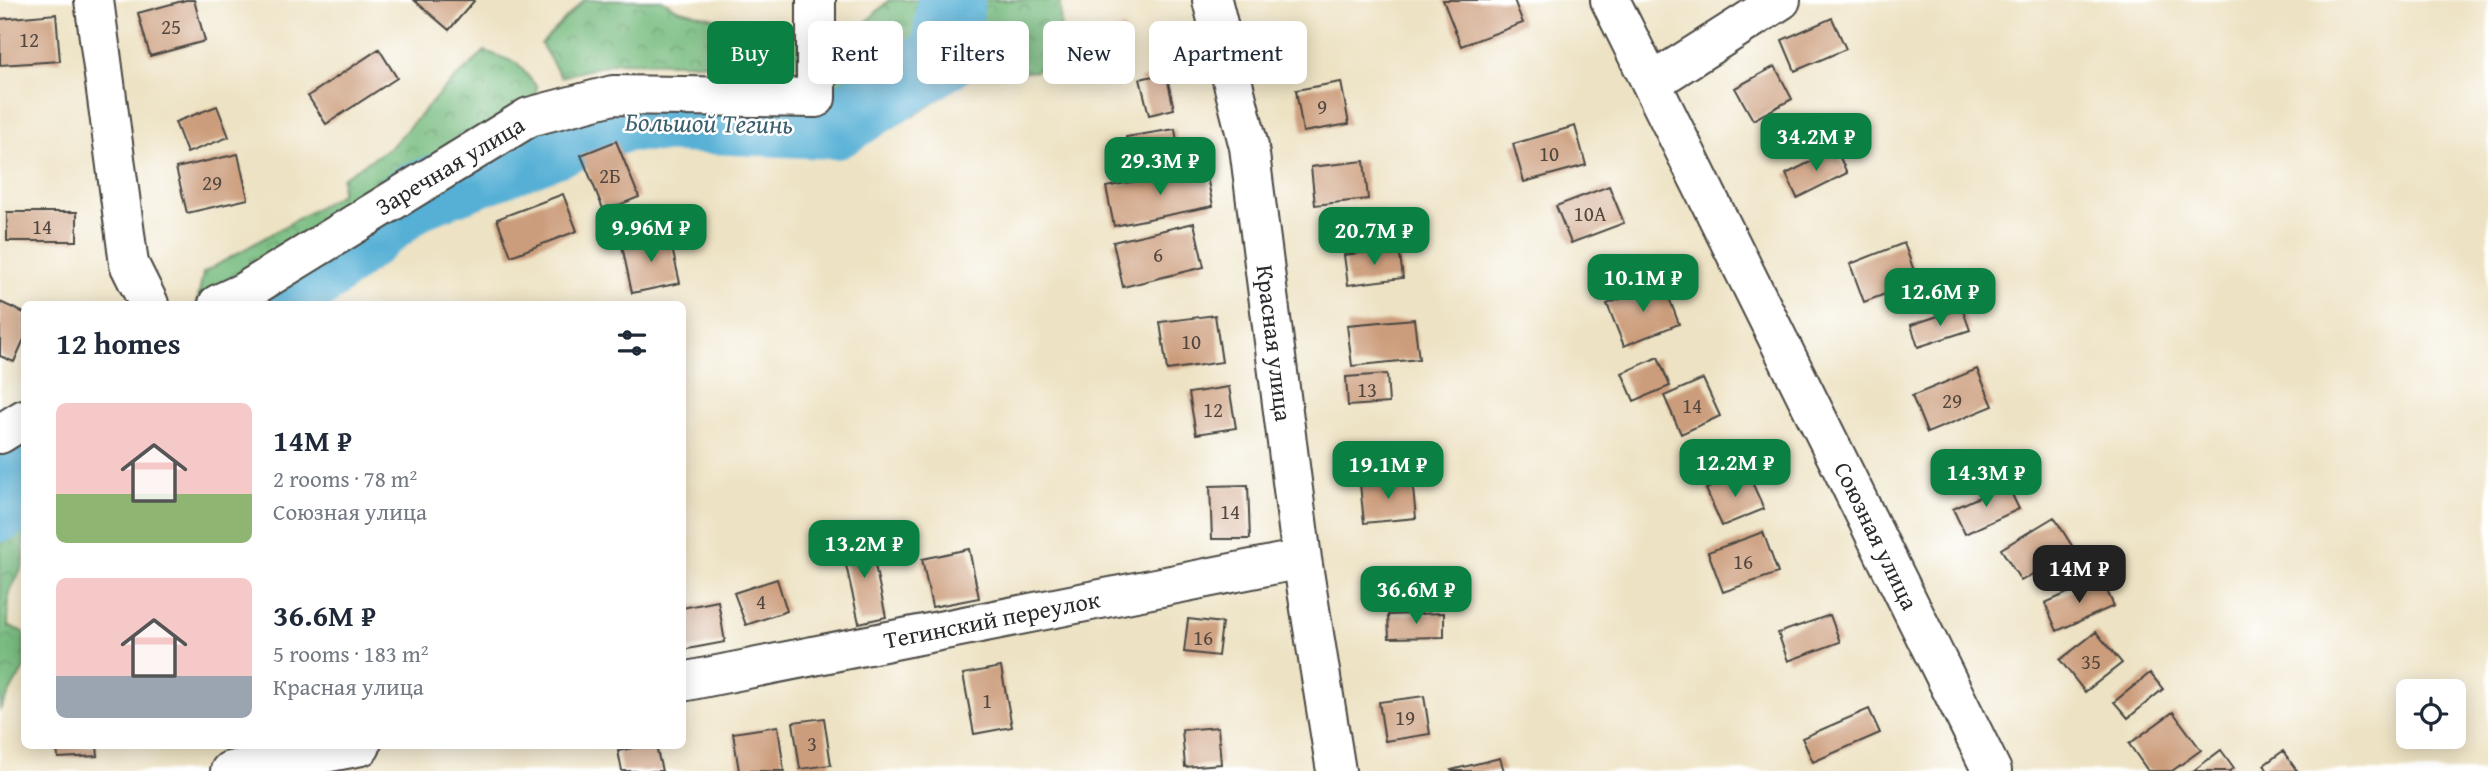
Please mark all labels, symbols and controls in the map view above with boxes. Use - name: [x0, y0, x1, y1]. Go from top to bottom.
- house number: 25: [161, 11, 181, 42]
- chip: Buy: [707, 21, 794, 84]
- chip: Rent: [808, 21, 903, 84]
- chip: Filters: [917, 21, 1029, 84]
- chip: New: [1043, 21, 1135, 84]
- chip: Apartment: [1149, 21, 1307, 84]
- house number: 12: [19, 24, 39, 55]
- house number: 9: [1317, 91, 1327, 122]
- water label: Большой Тегинь: [625, 102, 793, 143]
- street label: Заречная улица: [369, 107, 531, 224]
- pin: 34.2M ₽: [1751, 114, 1881, 173]
- text: 34.2M ₽: [1776, 119, 1856, 152]
- pin: 29.3M ₽: [1095, 138, 1225, 197]
- house number: 10: [1539, 138, 1559, 169]
- text: 29.3M ₽: [1120, 143, 1200, 176]
- house number: 2Б: [599, 160, 621, 191]
- house number: 29: [202, 167, 222, 198]
- house number: 10А: [1574, 198, 1607, 229]
- pin: 9.96M ₽: [586, 204, 716, 264]
- pin: 20.7M ₽: [1309, 208, 1439, 267]
- text: 9.96M ₽: [611, 210, 691, 243]
- house number: 14: [32, 211, 52, 242]
- text: 20.7M ₽: [1334, 213, 1414, 246]
- house number: 6: [1153, 239, 1163, 270]
- pin: 10.1M ₽: [1578, 254, 1708, 314]
- text: 10.1M ₽: [1603, 260, 1683, 293]
- street label: Красная улица: [1248, 263, 1302, 424]
- pin: 12.6M ₽: [1875, 268, 2005, 328]
- text: 12.6M ₽: [1900, 274, 1980, 307]
- text: 12 homes: [56, 321, 181, 365]
- icon: filters: [613, 324, 651, 362]
- house number: 10: [1181, 326, 1201, 357]
- house number: 13: [1357, 374, 1377, 405]
- house number: 29: [1942, 385, 1962, 416]
- house number: 14: [1682, 390, 1702, 421]
- house number: 12: [1203, 394, 1223, 425]
- text: 14M ₽: [273, 418, 352, 462]
- icon: home: [112, 431, 196, 515]
- pin: 12.2M ₽: [1670, 440, 1800, 499]
- pin: 19.1M ₽: [1323, 442, 1453, 501]
- text: 12.2M ₽: [1695, 445, 1775, 478]
- text: 19.1M ₽: [1348, 447, 1428, 480]
- pin: 14.3M ₽: [1921, 449, 2051, 509]
- text: 14.3M ₽: [1946, 455, 2026, 488]
- street label: Союзная улица: [1826, 456, 1928, 616]
- text: 2 rooms · 78 m²: [273, 462, 417, 495]
- text: Союзная улица: [273, 495, 427, 528]
- house number: 14: [1220, 496, 1240, 527]
- pin: 13.2M ₽: [799, 520, 929, 580]
- text: 13.2M ₽: [824, 526, 904, 559]
- house number: 16: [1733, 546, 1753, 577]
- pin: 14M ₽: [2030, 546, 2128, 605]
- text: 14M ₽: [2049, 551, 2109, 584]
- pin: 36.6M ₽: [1351, 566, 1481, 626]
- text: 36.6M ₽: [1376, 572, 1456, 605]
- street label: Тегинский переулок: [881, 581, 1103, 658]
- house number: 4: [756, 586, 766, 617]
- text: 36.6M ₽: [273, 593, 376, 637]
- icon: home: [112, 606, 196, 690]
- house number: 16: [1193, 622, 1213, 653]
- text: 5 rooms · 183 m²: [273, 637, 428, 670]
- house number: 35: [2081, 646, 2101, 677]
- text: Красная улица: [273, 670, 424, 703]
- map controls: [2396, 679, 2466, 749]
- button: locate: [2396, 679, 2466, 749]
- house number: 1: [982, 685, 992, 716]
- house number: 19: [1395, 702, 1415, 733]
- house number: 3: [807, 728, 817, 759]

